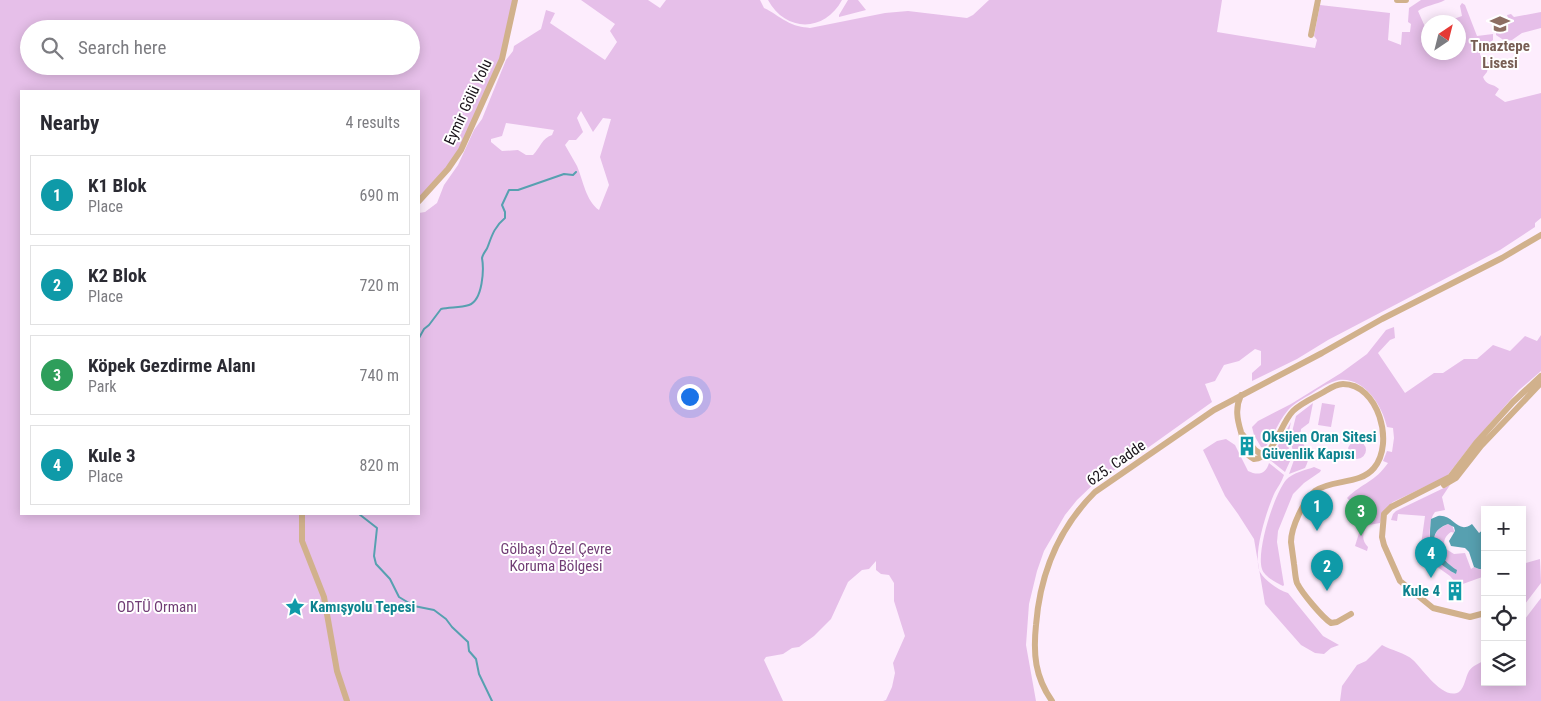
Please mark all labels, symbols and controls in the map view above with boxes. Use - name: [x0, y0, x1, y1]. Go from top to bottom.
- school or university icon: Tınaztepe Lisesi: [1489, 13, 1511, 35]
- north arrow: [1421, 15, 1466, 60]
- search box: [20, 20, 420, 75]
- icon: search: [38, 34, 66, 62]
- text: Search here: [78, 36, 166, 59]
- place label: Tınaztepe Lisesi: [1470, 37, 1530, 72]
- street label: Eymir Gölü Yolu: [440, 56, 496, 148]
- text: Nearby: [40, 111, 99, 135]
- text: 4 results: [345, 113, 400, 132]
- text: K1 Blok: [88, 174, 146, 197]
- text: 1: [53, 186, 61, 205]
- text: 690 m: [360, 186, 399, 205]
- text: Place: [88, 197, 123, 216]
- text: K2 Blok: [88, 264, 146, 287]
- text: 2: [53, 276, 61, 295]
- text: 720 m: [360, 276, 399, 295]
- text: Place: [88, 287, 123, 306]
- text: Köpek Gezdirme Alanı: [88, 354, 256, 377]
- text: 3: [53, 366, 61, 385]
- text: 740 m: [360, 366, 399, 385]
- text: Park: [88, 377, 117, 396]
- your location: [677, 384, 703, 410]
- place label: Oksijen Oran Sitesi Güvenlik Kapısı: [1262, 428, 1376, 463]
- building icon: Oksijen Oran Sitesi Güvenlik Kapısı: [1236, 435, 1258, 457]
- street label: 625. Cadde: [1083, 436, 1149, 490]
- text: Kule 3: [88, 444, 136, 467]
- text: 4: [53, 456, 61, 475]
- text: 820 m: [360, 456, 399, 475]
- text: Place: [88, 467, 123, 486]
- pin: 1: [1301, 490, 1333, 531]
- pin: 3: [1345, 495, 1377, 536]
- map controls: [1481, 506, 1526, 686]
- button: +: [1481, 506, 1526, 551]
- pin: 4: [1415, 537, 1447, 578]
- park label: Gölbaşı Özel Çevre Koruma Bölgesi: [501, 540, 611, 575]
- pin: 2: [1311, 550, 1343, 591]
- button: −: [1481, 551, 1526, 596]
- building icon: Kule 4: [1444, 580, 1466, 602]
- place label: Kule 4: [1403, 582, 1440, 600]
- place icon: Kamışyolu Tepesi: [284, 596, 306, 618]
- button: locate: [1481, 596, 1526, 641]
- park label: ODTÜ Ormanı: [117, 598, 197, 616]
- place label: Kamışyolu Tepesi: [310, 598, 415, 616]
- button: layers: [1481, 641, 1526, 686]

